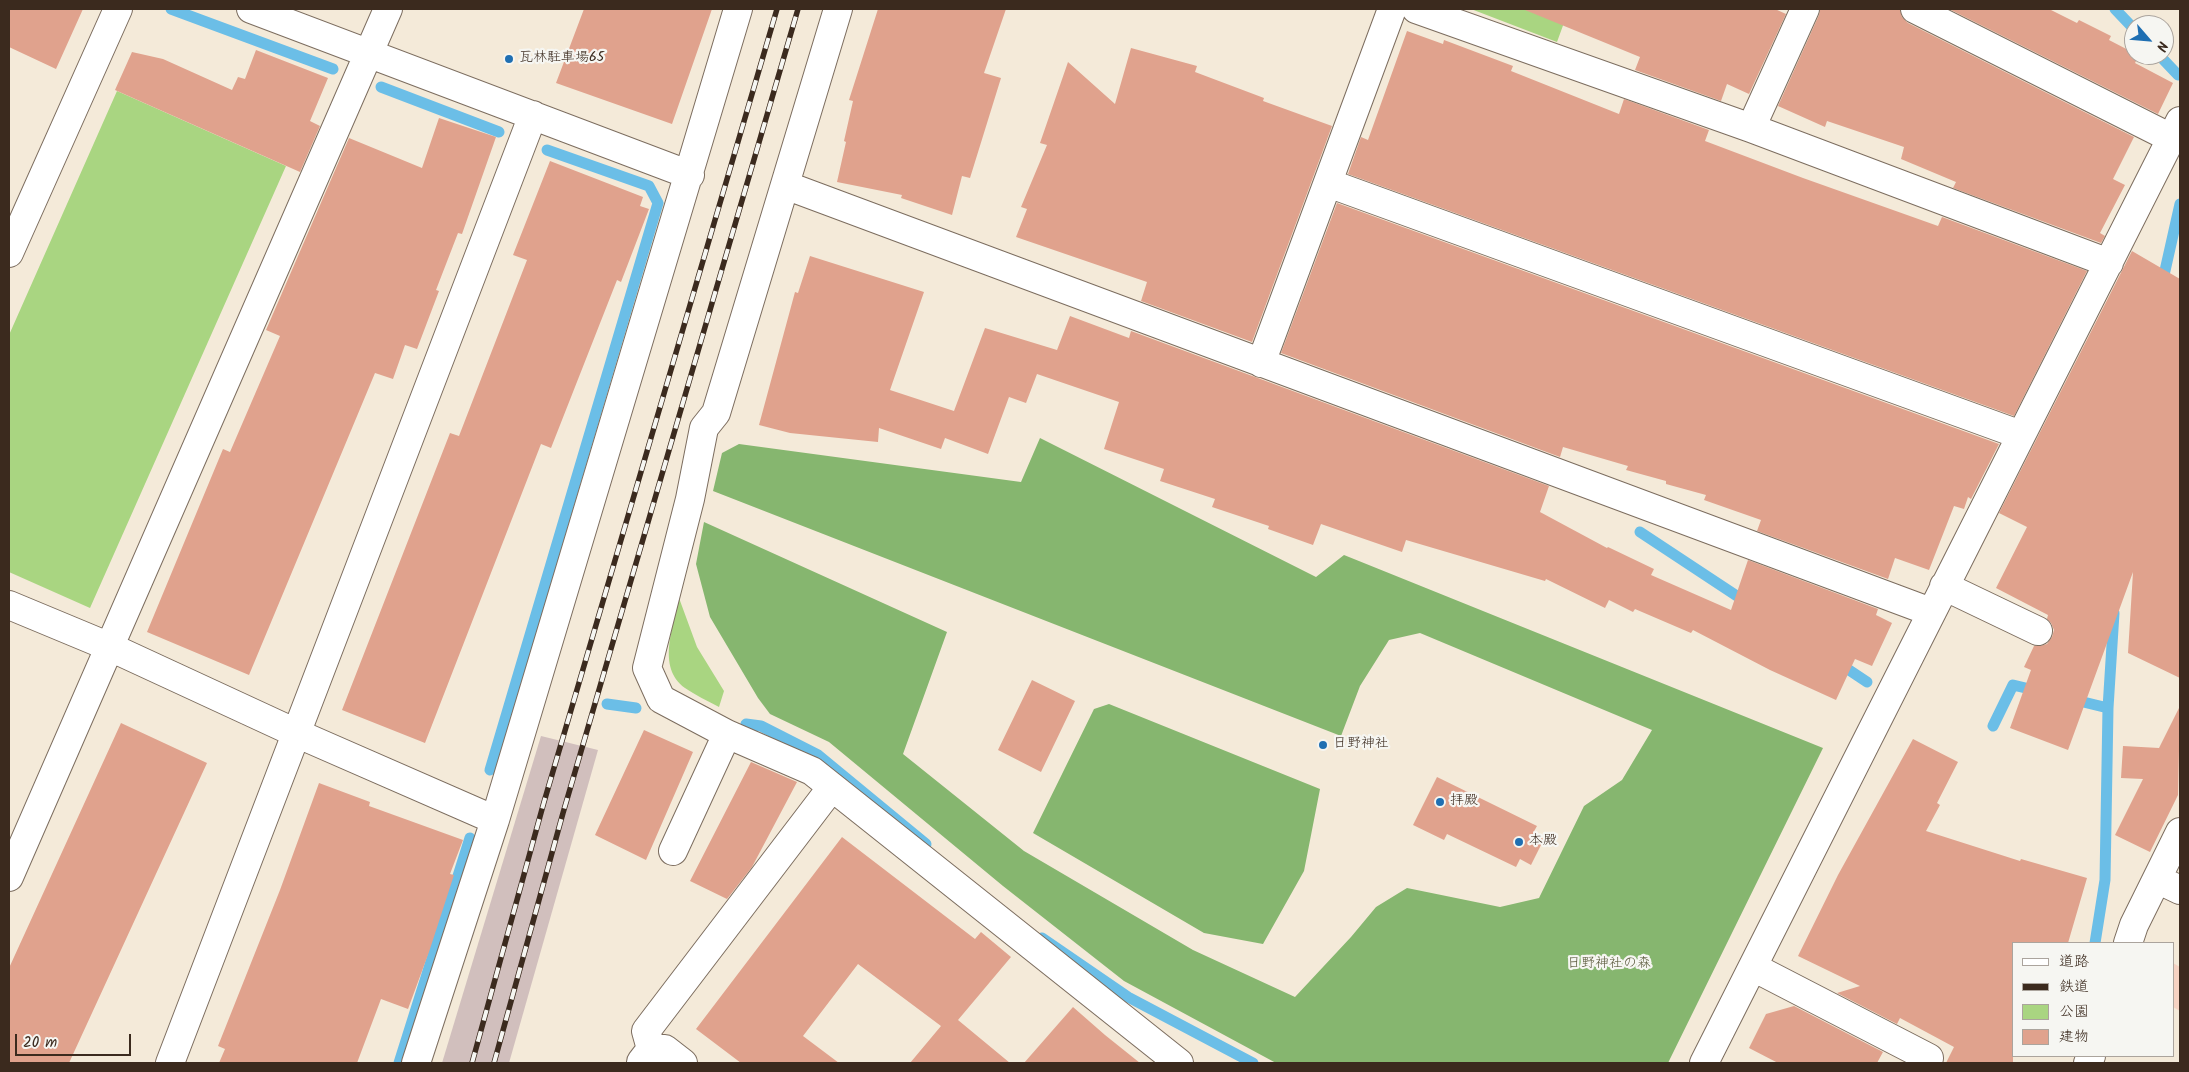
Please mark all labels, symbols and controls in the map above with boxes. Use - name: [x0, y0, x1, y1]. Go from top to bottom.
- north arrow: [2124, 15, 2174, 65]
- text: N: [2150, 37, 2173, 55]
- place label: 瓦林駐車場65: [519, 51, 604, 67]
- marker: 瓦林駐車場65: [503, 53, 515, 65]
- place label: 日野神社: [1333, 737, 1389, 753]
- marker: 日野神社: [1317, 739, 1329, 751]
- place label: 拝殿: [1450, 794, 1478, 810]
- marker: 拝殿: [1434, 796, 1446, 808]
- place label: 本殿: [1529, 834, 1557, 850]
- marker: 本殿: [1513, 836, 1525, 848]
- legend: [2012, 942, 2174, 1057]
- text: 道路: [2059, 950, 2089, 974]
- park label: 日野神社の森: [1567, 957, 1651, 973]
- text: 鉄道: [2059, 975, 2089, 999]
- text: 公園: [2059, 1000, 2089, 1024]
- scale bar: [18, 1024, 134, 1056]
- text: 建物: [2059, 1025, 2089, 1049]
- text: 20 m: [23, 1031, 57, 1055]

